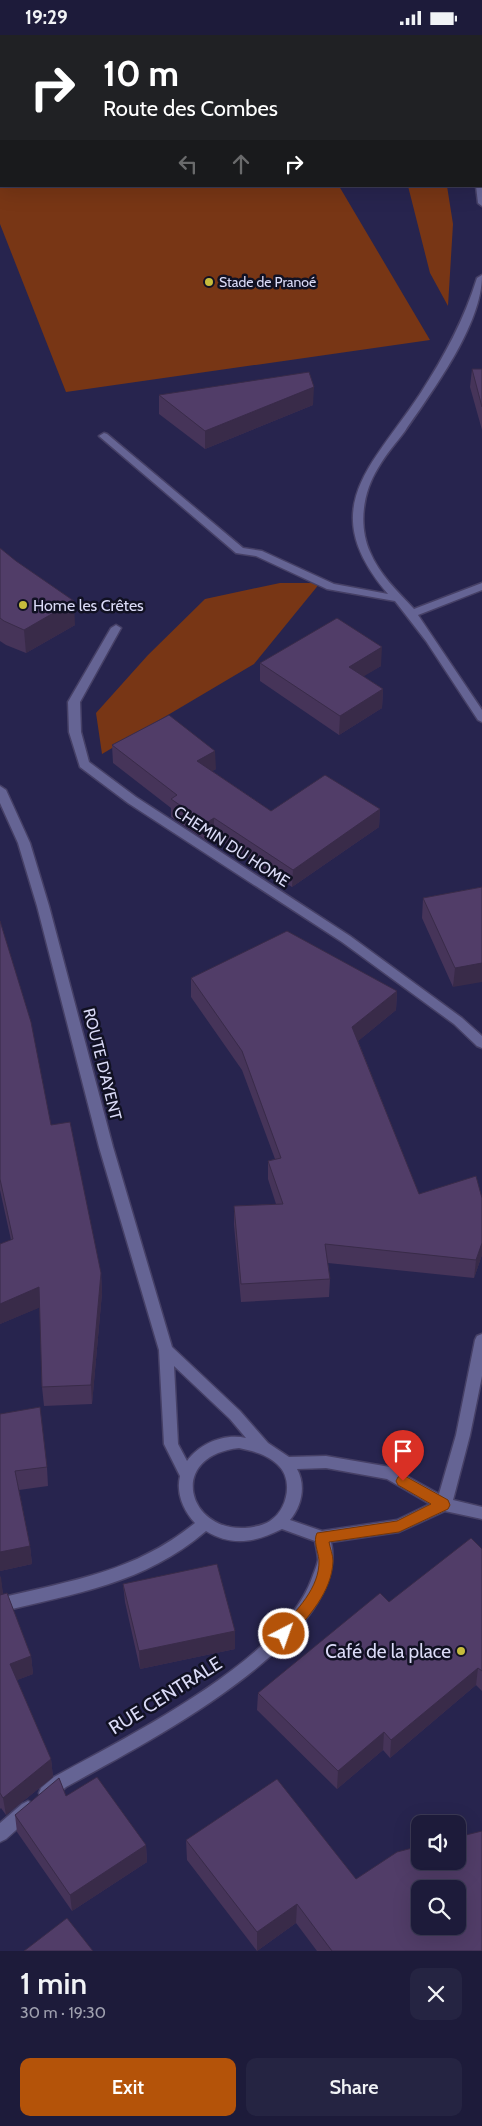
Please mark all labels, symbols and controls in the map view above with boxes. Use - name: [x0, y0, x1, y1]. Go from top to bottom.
- text: 19:29: [25, 6, 68, 29]
- text: 10 m: [103, 52, 179, 95]
- icon: right: [20, 55, 85, 120]
- text: Route des Combes: [103, 95, 278, 122]
- icon: left: [174, 150, 202, 178]
- icon: ahead: [227, 150, 255, 178]
- icon: right: [280, 150, 308, 178]
- place label: Stade de Pranoé: [219, 273, 316, 291]
- marker: Stade de Pranoé: [203, 276, 215, 288]
- place label: Home les Crêtes: [33, 596, 144, 615]
- marker: Home les Crêtes: [17, 599, 29, 611]
- street label: CHEMIN DU HOME: [170, 802, 293, 891]
- street label: ROUTE D'AYENT: [79, 1006, 126, 1123]
- pin: [382, 1430, 424, 1481]
- icon: arrive: [389, 1437, 417, 1465]
- position arrow: [257, 1607, 309, 1659]
- place label: Café de la place: [325, 1640, 451, 1663]
- marker: Café de la place: [455, 1645, 467, 1657]
- street label: RUE CENTRALE: [104, 1651, 226, 1739]
- map controls: [411, 1815, 466, 1935]
- button: sound: [411, 1815, 466, 1870]
- button: search: [411, 1880, 466, 1935]
- text: 1 min: [20, 1965, 87, 2002]
- button: close: [410, 1968, 462, 2020]
- text: 30 m · 19:30: [20, 2003, 106, 2022]
- button: Exit: [20, 2058, 236, 2116]
- button: Share: [246, 2058, 462, 2116]

